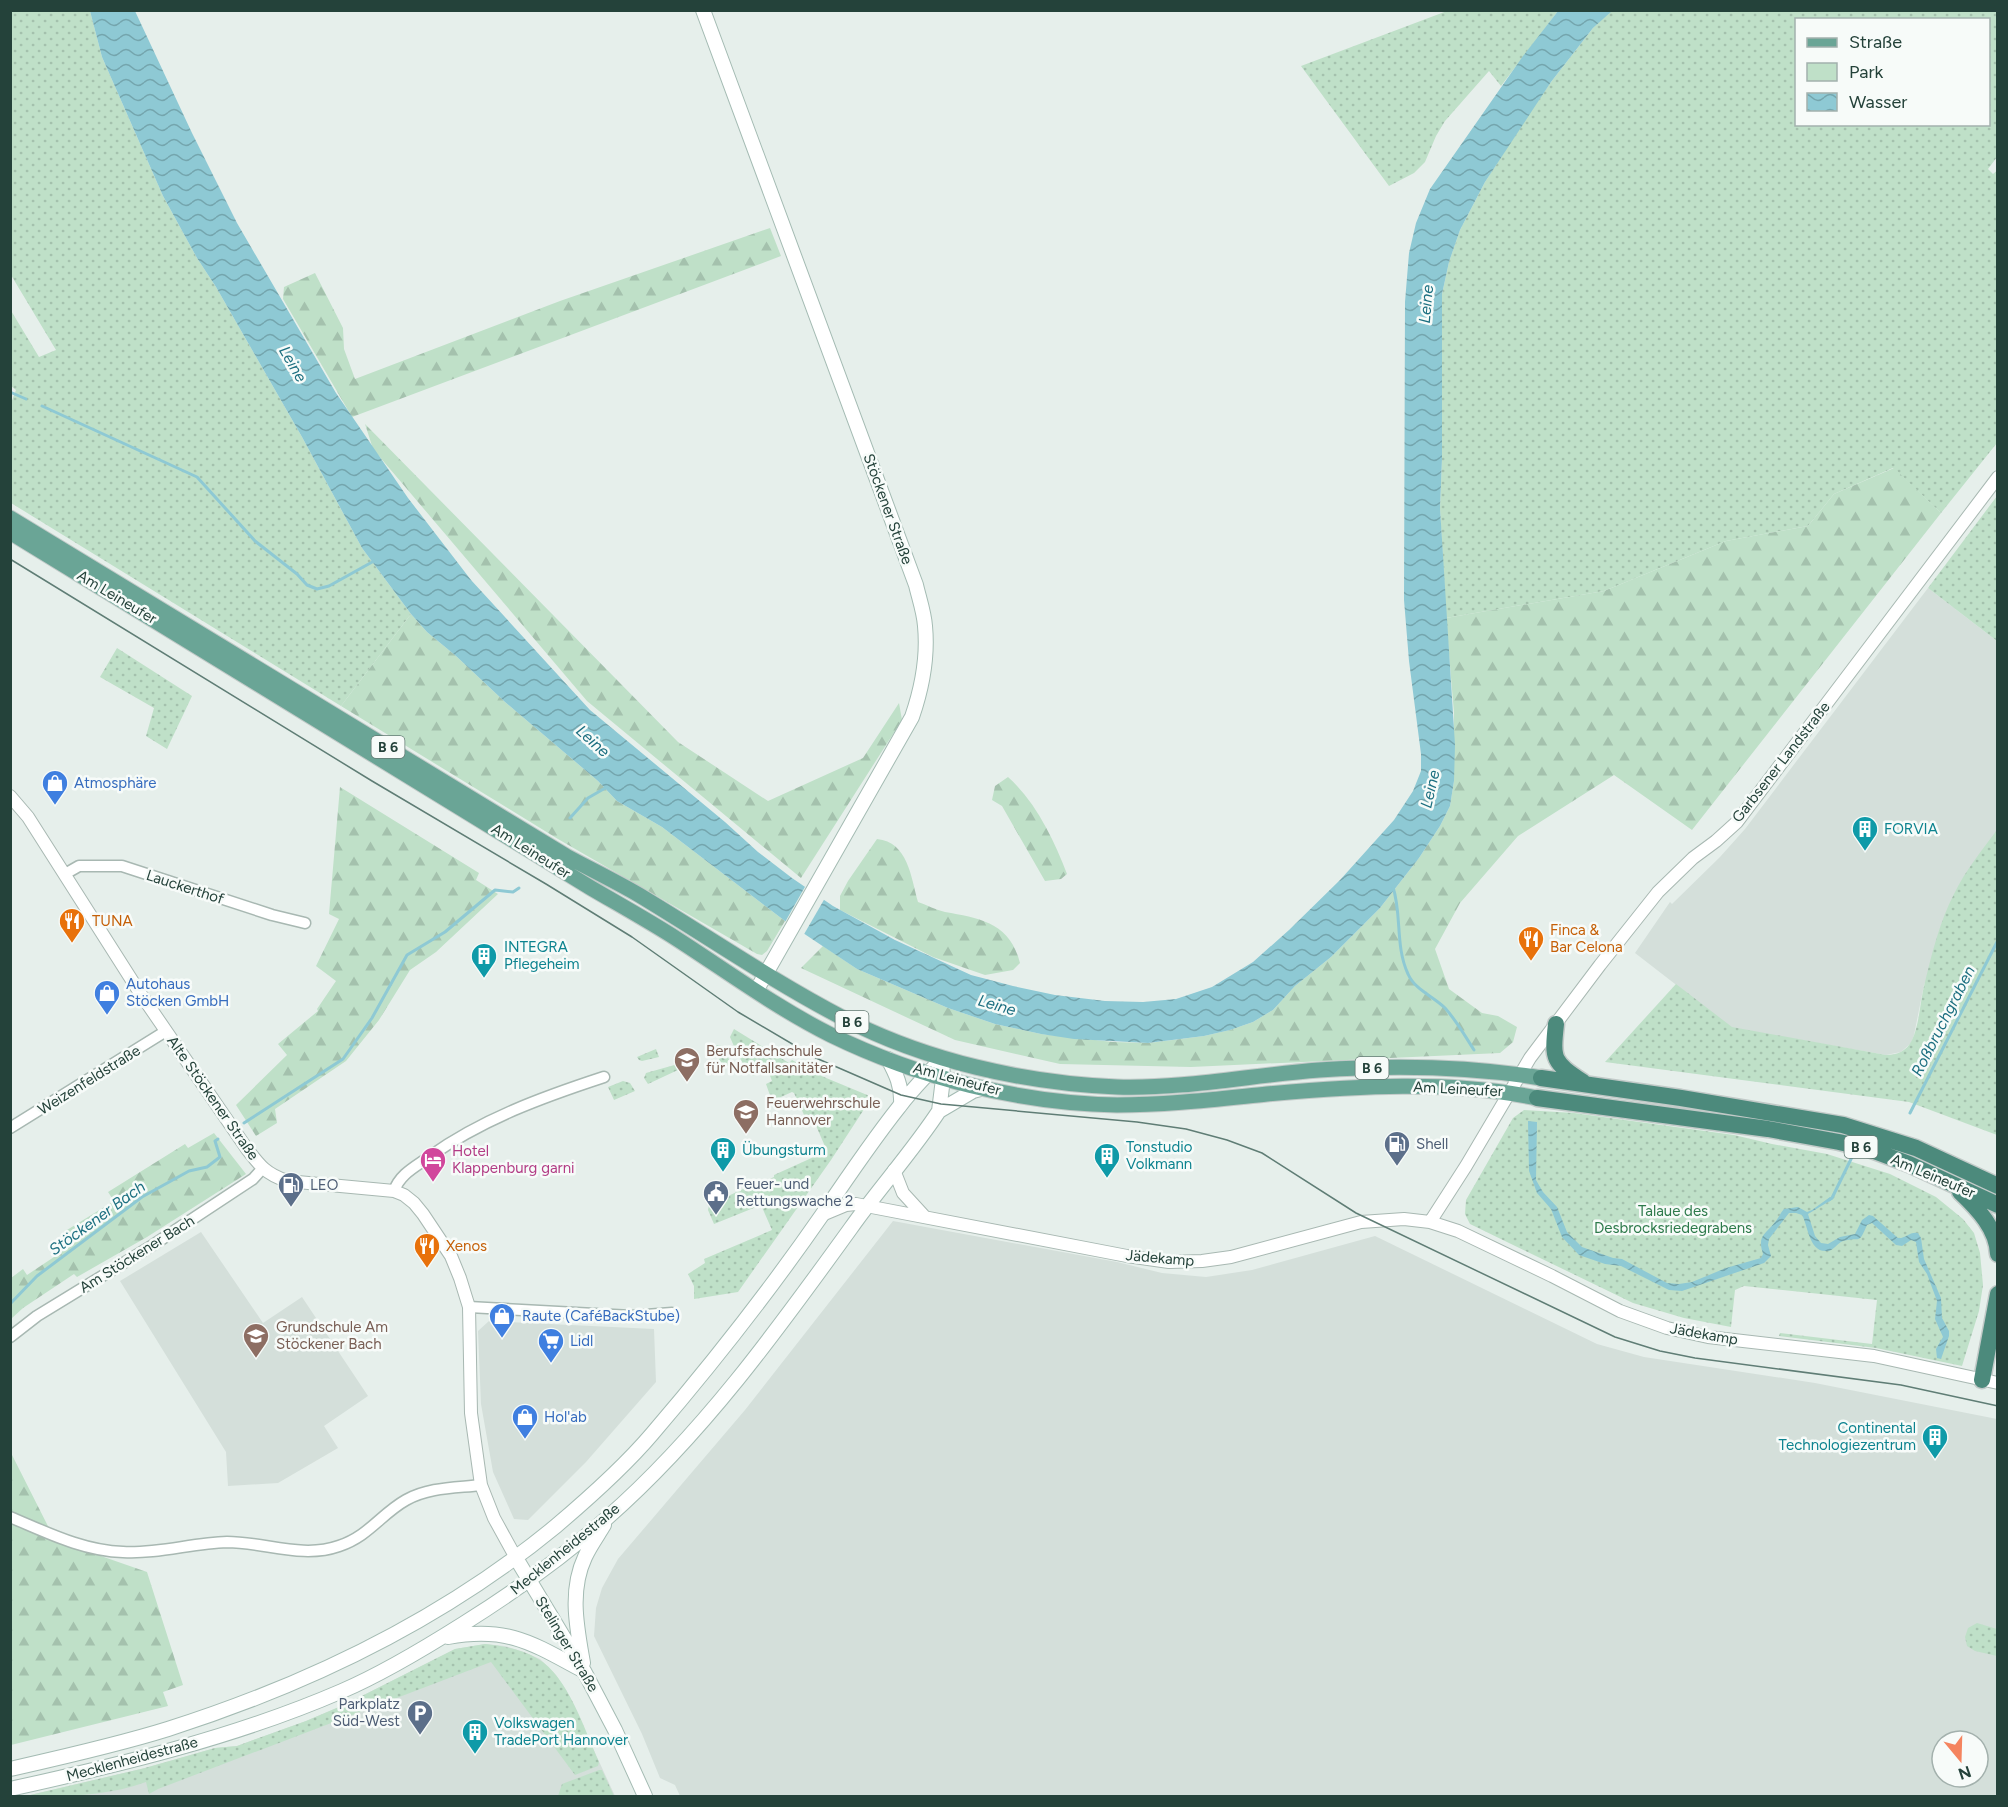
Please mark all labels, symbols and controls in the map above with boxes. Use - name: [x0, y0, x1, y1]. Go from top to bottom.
- legend: [1795, 18, 1990, 126]
- text: Straße: [1849, 31, 1902, 53]
- text: Park: [1849, 61, 1884, 83]
- text: Wasser: [1849, 91, 1907, 113]
- water label: Leine: [1415, 284, 1437, 324]
- water label: Leine: [275, 343, 311, 386]
- street label: Stöckener Straße: [860, 451, 916, 567]
- street label: Am Leineufer: [74, 566, 160, 628]
- street label: Garbsener Landstraße: [1728, 698, 1834, 826]
- water label: Leine: [572, 721, 614, 761]
- road number: B 6: [372, 736, 404, 758]
- shop icon: Atmosphäre: [40, 768, 70, 806]
- water label: Leine: [1416, 768, 1444, 810]
- place label: Atmosphäre: [74, 774, 156, 792]
- building icon: FORVIA: [1850, 814, 1880, 852]
- street label: Am Leineufer: [488, 820, 574, 882]
- place label: FORVIA: [1884, 820, 1938, 838]
- street label: Lauckerthof: [144, 866, 227, 908]
- restaurant icon: TUNA: [57, 906, 87, 944]
- place label: TUNA: [92, 912, 133, 930]
- place label: Finca & Bar Celona: [1550, 921, 1623, 956]
- restaurant icon: Finca & Bar Celona: [1516, 924, 1546, 962]
- place label: INTEGRA Pflegeheim: [504, 938, 580, 973]
- building icon: INTEGRA Pflegeheim: [469, 941, 499, 979]
- water label: Roßbruchgraben: [1907, 963, 1979, 1079]
- place label: Autohaus Stöcken GmbH: [126, 975, 229, 1010]
- shop icon: Autohaus Stöcken GmbH: [92, 978, 122, 1016]
- water label: Leine: [976, 991, 1018, 1020]
- road number: B 6: [836, 1011, 868, 1033]
- street label: Alte Stöckener Straße: [163, 1032, 263, 1164]
- street label: Weizenfeldstraße: [35, 1041, 143, 1119]
- place label: Berufsfachschule für Notfallsanitäter: [706, 1042, 833, 1077]
- school or university icon: Berufsfachschule für Notfallsanitäter: [672, 1045, 702, 1083]
- road number: B 6: [1356, 1057, 1388, 1079]
- street label: Am Leineufer: [911, 1059, 1003, 1099]
- street label: Am Leineufer: [1413, 1078, 1503, 1100]
- place label: Feuerwehrschule Hannover: [766, 1094, 880, 1129]
- school or university icon: Feuerwehrschule Hannover: [731, 1097, 761, 1135]
- fuel station icon: Shell: [1382, 1129, 1412, 1167]
- building icon: Übungsturm: [708, 1135, 738, 1173]
- place label: Shell: [1416, 1135, 1448, 1153]
- road number: B 6: [1844, 1136, 1878, 1158]
- place label: Tonstudio Volkmann: [1126, 1138, 1193, 1173]
- place label: Übungsturm: [742, 1141, 826, 1159]
- building icon: Tonstudio Volkmann: [1092, 1141, 1122, 1179]
- place label: Hotel Klappenburg garni: [452, 1142, 575, 1177]
- hotel icon: Hotel Klappenburg garni: [418, 1145, 448, 1183]
- street label: Am Leineufer: [1888, 1150, 1978, 1202]
- fuel station icon: LEO: [276, 1170, 306, 1208]
- place label: Feuer- und Rettungswache 2: [736, 1175, 853, 1210]
- place label: LEO: [310, 1176, 338, 1194]
- water label: Stöckener Bach: [45, 1177, 149, 1259]
- public building icon: Feuer- und Rettungswache 2: [701, 1178, 731, 1216]
- park label: Talaue des Desbrocksriedegrabens: [1594, 1202, 1752, 1237]
- street label: Am Stöckener Bach: [76, 1211, 198, 1297]
- restaurant icon: Xenos: [412, 1231, 442, 1269]
- place label: Xenos: [446, 1237, 487, 1255]
- street label: Jädekamp: [1125, 1246, 1195, 1270]
- shop icon: Raute (CaféBackStube): [487, 1301, 517, 1339]
- place label: Raute (CaféBackStube): [522, 1307, 680, 1325]
- place label: Grundschule Am Stöckener Bach: [276, 1318, 388, 1353]
- street label: Jädekamp: [1669, 1319, 1740, 1349]
- school or university icon: Grundschule Am Stöckener Bach: [241, 1321, 271, 1359]
- supermarket icon: Lidl: [536, 1326, 566, 1364]
- place label: Lidl: [570, 1332, 593, 1350]
- shop icon: Hol'ab: [510, 1402, 540, 1440]
- place label: Hol'ab: [544, 1408, 587, 1426]
- place label: Continental Technologiezentrum: [1779, 1419, 1916, 1454]
- building icon: Continental Technologiezentrum: [1920, 1422, 1950, 1460]
- street label: Mecklenheidestraße: [507, 1499, 623, 1599]
- street label: Stelinger Straße: [531, 1593, 603, 1695]
- place label: Parkplatz Süd-West: [333, 1695, 400, 1730]
- parking icon: Parkplatz Süd-West: [405, 1698, 435, 1736]
- place label: Volkswagen TradePort Hannover: [494, 1714, 628, 1749]
- building icon: Volkswagen TradePort Hannover: [460, 1717, 490, 1755]
- north arrow: [1930, 1729, 1990, 1789]
- street label: Mecklenheidestraße: [64, 1733, 200, 1785]
- text: N: [1956, 1762, 1974, 1784]

